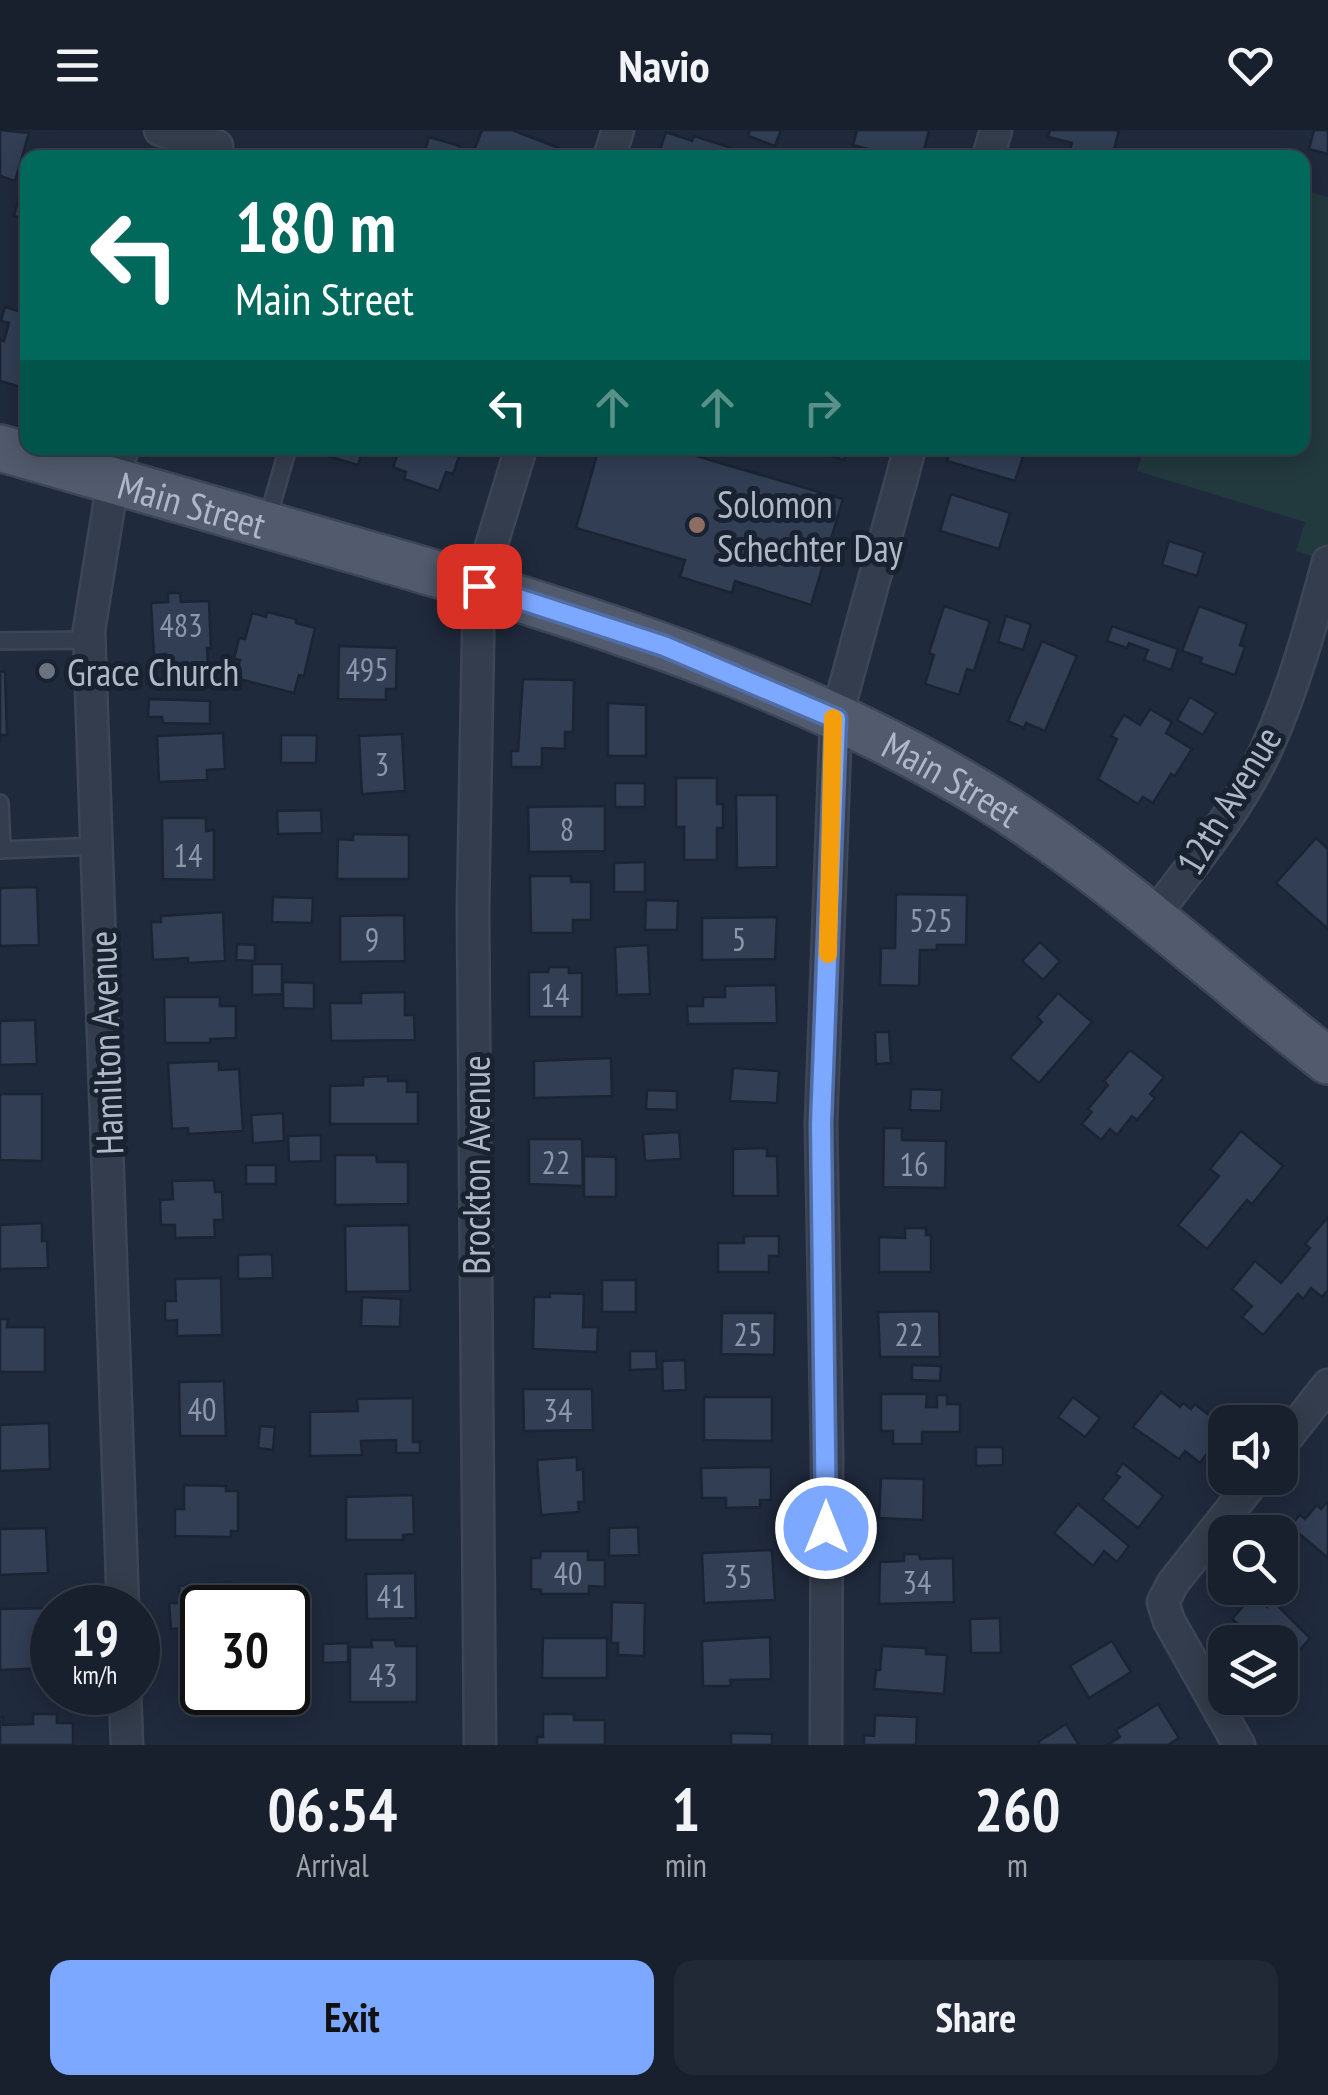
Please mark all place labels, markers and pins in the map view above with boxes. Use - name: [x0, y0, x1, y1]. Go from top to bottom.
- place label: Solomon Schechter Day: [717, 479, 904, 572]
- marker: Solomon Schechter Day: [686, 514, 708, 536]
- pin: [437, 544, 522, 629]
- place label: Grace Church: [67, 647, 239, 696]
- marker: Grace Church: [36, 660, 58, 682]

